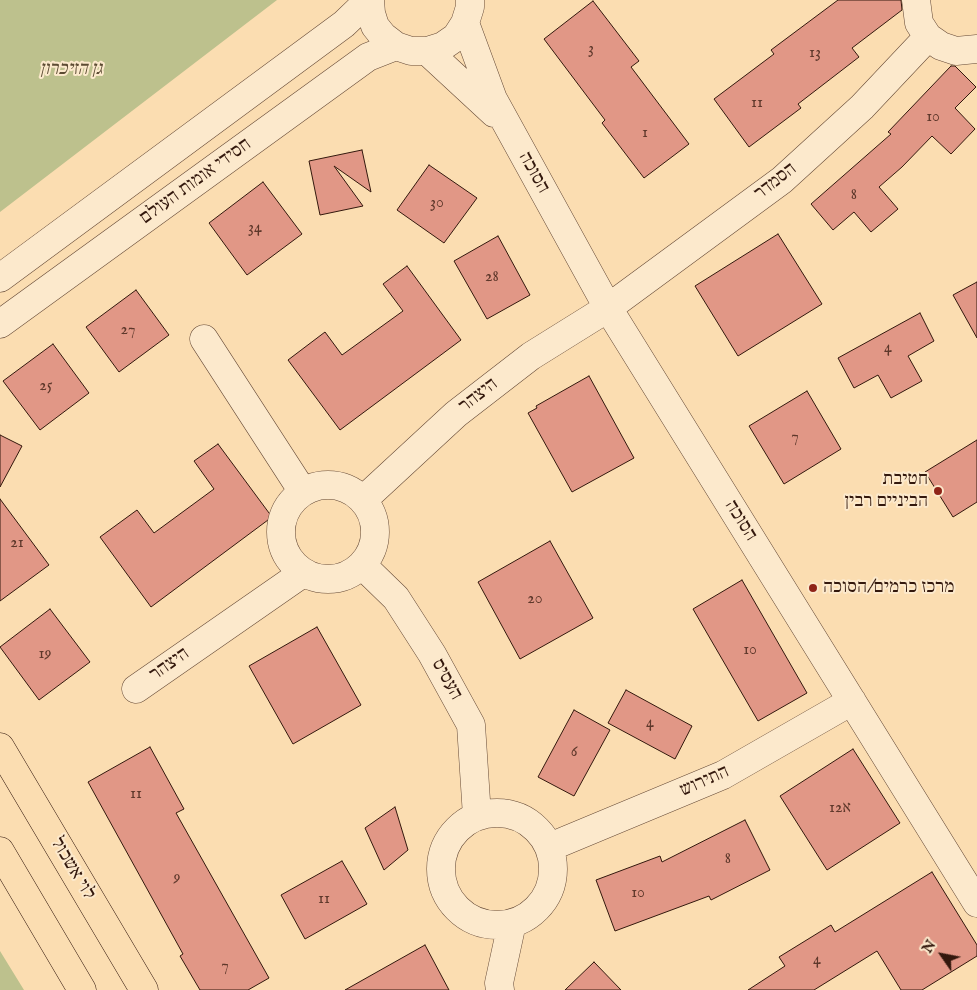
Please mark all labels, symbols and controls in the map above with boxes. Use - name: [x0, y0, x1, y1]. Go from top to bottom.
- house number: 3: [588, 40, 594, 60]
- house number: 13: [809, 44, 821, 64]
- park label: גן הזיכרון: [40, 59, 102, 81]
- house number: 11: [751, 94, 763, 114]
- house number: 10: [926, 108, 940, 128]
- house number: 1: [642, 124, 648, 144]
- street label: חסידי אומות העולם: [136, 134, 256, 230]
- street label: הסוכה: [512, 148, 554, 198]
- street label: הסמדר: [750, 158, 802, 206]
- house number: 8: [851, 186, 857, 206]
- house number: 30: [430, 194, 444, 214]
- house number: 34: [248, 219, 262, 239]
- house number: 28: [485, 268, 499, 288]
- house number: 27: [121, 321, 135, 341]
- house number: 4: [884, 339, 892, 359]
- street label: היצהר: [455, 374, 503, 418]
- house number: 25: [39, 377, 53, 397]
- house number: 7: [791, 428, 799, 448]
- place label: חטיבת הביניים רבין: [845, 469, 928, 513]
- marker: חטיבת הביניים רבין: [932, 485, 944, 497]
- street label: הסוכה: [719, 496, 761, 546]
- house number: 21: [10, 534, 24, 554]
- place label: מרכז כרמים/הסוכה: [823, 577, 955, 599]
- marker: מרכז כרמים/הסוכה: [807, 582, 819, 594]
- house number: 20: [527, 590, 543, 610]
- house number: 10: [743, 641, 757, 661]
- street label: היצהר: [146, 643, 194, 687]
- house number: 19: [39, 645, 51, 665]
- street label: העסיס: [425, 655, 467, 705]
- house number: 4: [646, 714, 654, 734]
- house number: 6: [571, 743, 577, 763]
- street label: התירוש: [677, 761, 733, 803]
- house number: 11: [130, 785, 142, 805]
- house number: 12א: [829, 799, 851, 819]
- street label: לוי אשכול: [44, 834, 100, 904]
- house number: 8: [725, 850, 731, 870]
- house number: 9: [174, 869, 180, 889]
- house number: 10: [631, 884, 645, 904]
- house number: 11: [318, 890, 330, 910]
- north arrow: [917, 930, 967, 980]
- text: N: [919, 937, 940, 957]
- house number: 4: [813, 951, 821, 971]
- house number: 7: [221, 957, 229, 977]

